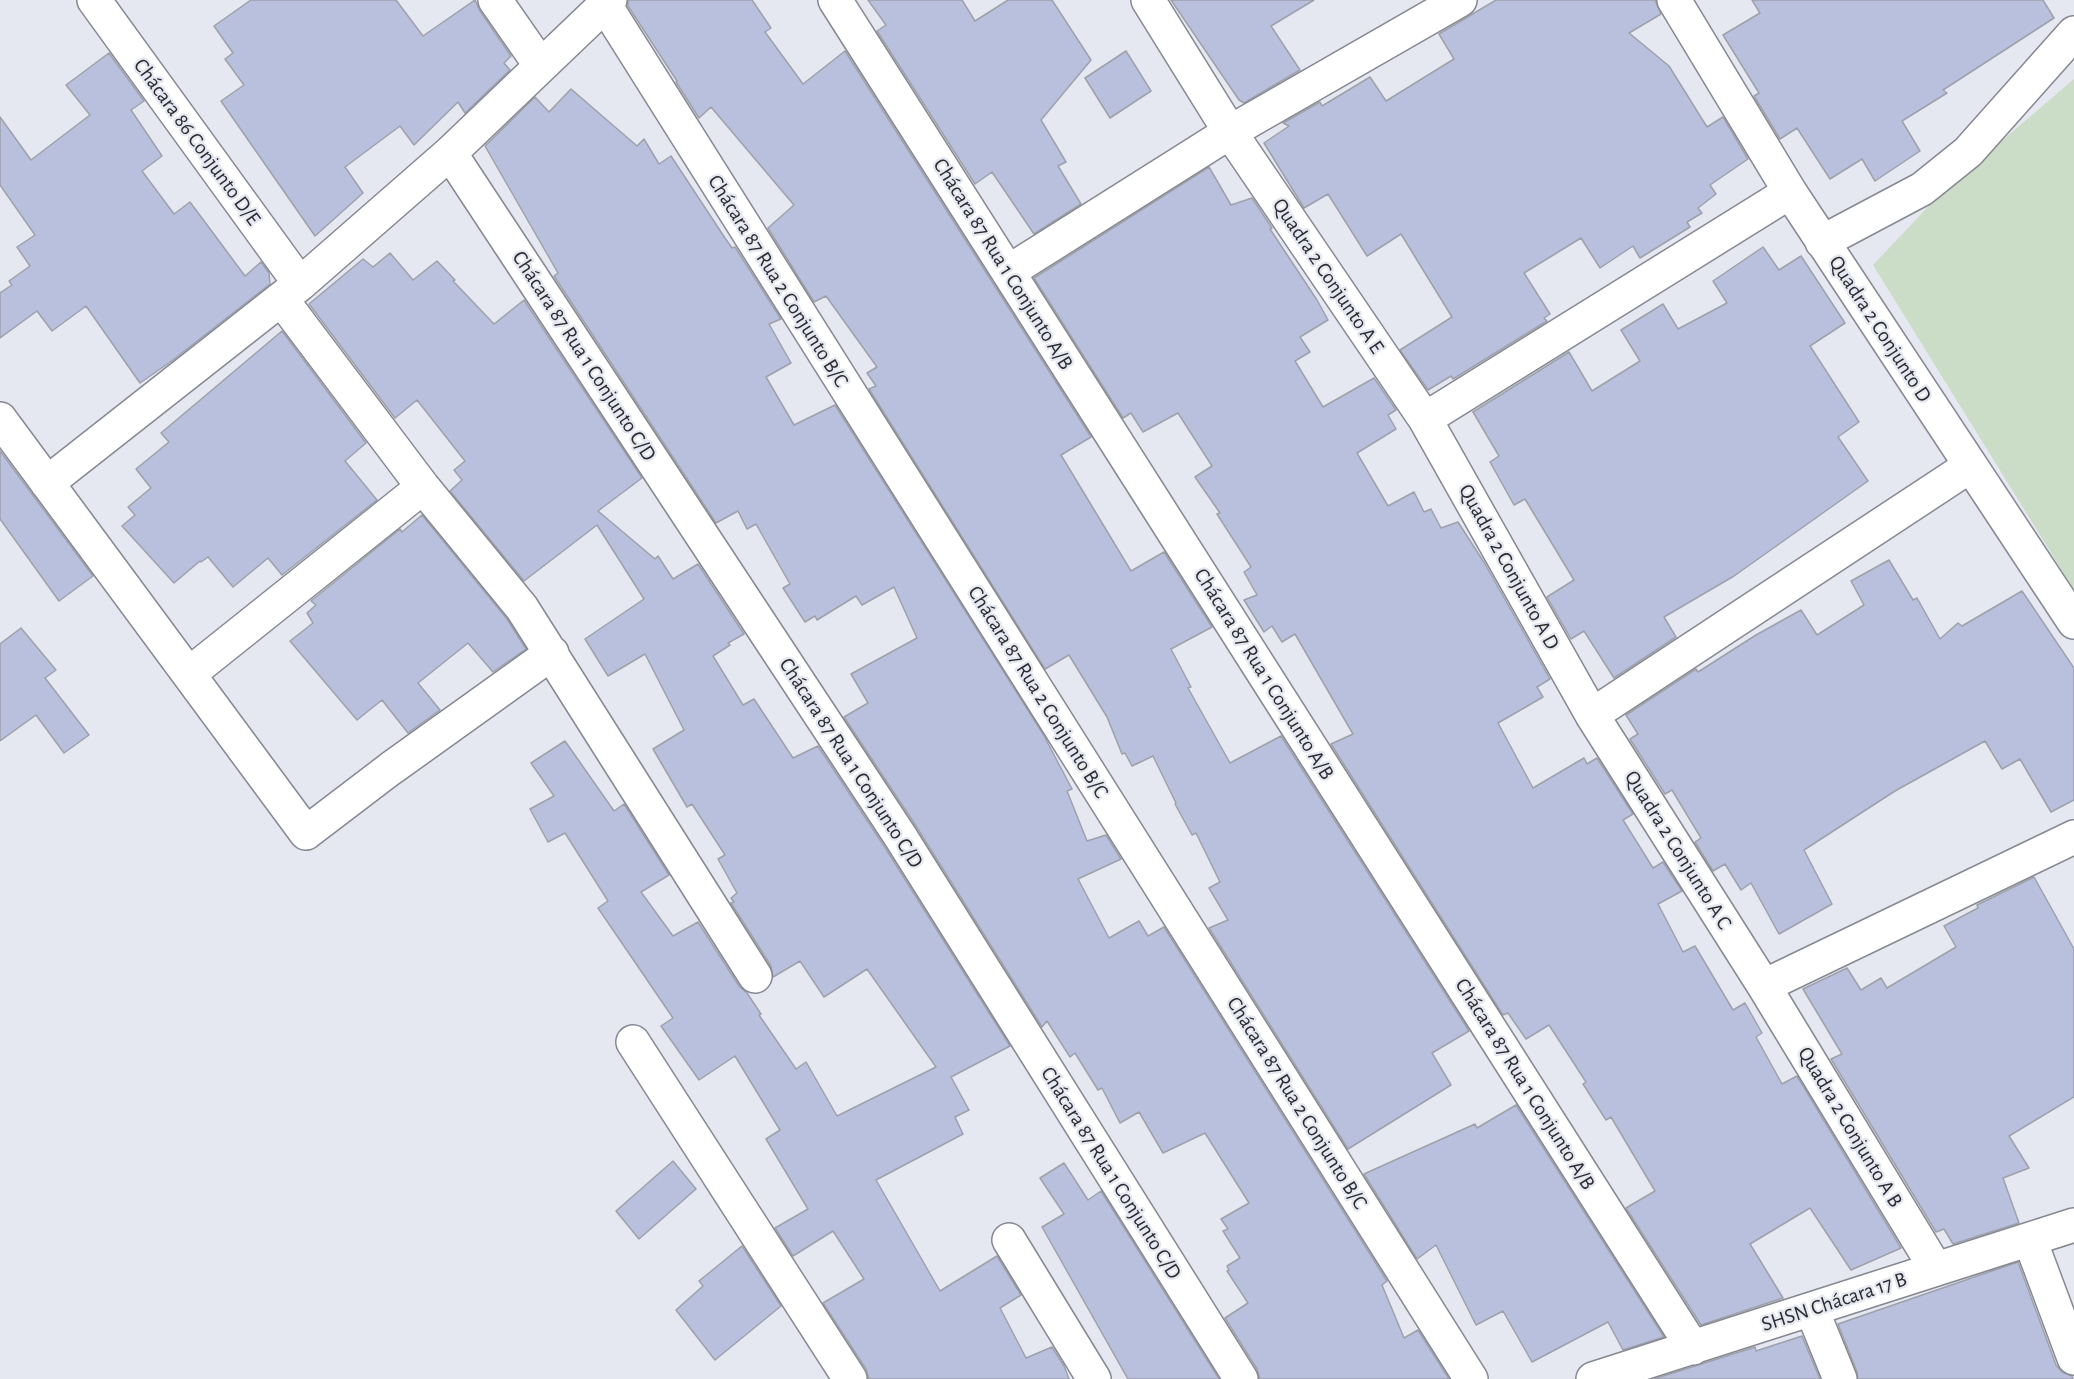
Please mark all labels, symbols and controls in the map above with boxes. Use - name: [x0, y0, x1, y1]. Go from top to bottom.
- street label: Chácara 86 Conjunto D/E: [128, 54, 266, 230]
- street label: Chácara 87 Rua 1 Conjunto A/B: [928, 154, 1078, 374]
- street label: Chácara 87 Rua 2 Conjunto B/C: [702, 170, 854, 392]
- street label: Quadra 2 Conjunto A E: [1267, 194, 1389, 358]
- street label: Chácara 87 Rua 1 Conjunto C/D: [507, 246, 661, 466]
- street label: Quadra 2 Conjunto D: [1823, 251, 1937, 407]
- street label: Quadra 2 Conjunto A D: [1453, 480, 1565, 654]
- street label: Chácara 87 Rua 1 Conjunto A/B: [1189, 564, 1339, 784]
- street label: Chácara 87 Rua 2 Conjunto B/C: [962, 581, 1114, 803]
- street label: Chácara 87 Rua 1 Conjunto C/D: [774, 653, 928, 873]
- street label: Quadra 2 Conjunto A C: [1619, 766, 1737, 934]
- street label: Chácara 87 Rua 1 Conjunto A/B: [1450, 974, 1600, 1194]
- street label: Chácara 87 Rua 2 Conjunto B/C: [1221, 992, 1373, 1214]
- street label: Quadra 2 Conjunto A B: [1792, 1042, 1908, 1212]
- street label: Chácara 87 Rua 1 Conjunto C/D: [1035, 1062, 1187, 1284]
- street label: SHSN Chácara 17 B: [1758, 1267, 1910, 1337]

